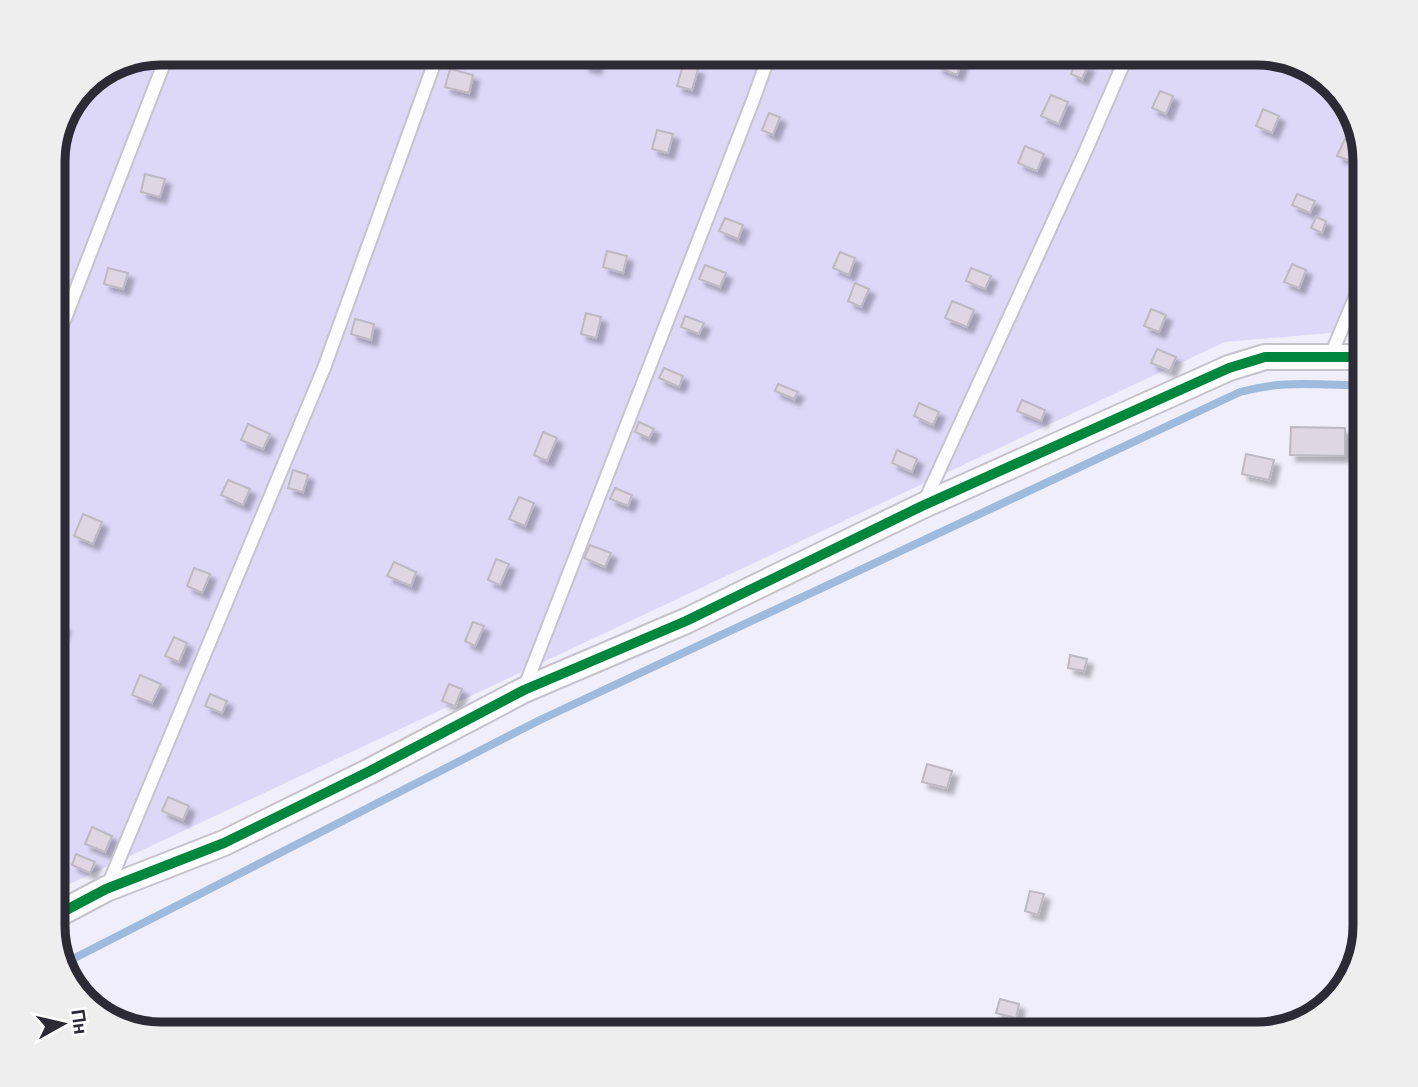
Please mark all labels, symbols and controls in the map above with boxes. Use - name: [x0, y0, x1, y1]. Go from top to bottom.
- north arrow: [28, 989, 98, 1059]
- text: Пн: [67, 1008, 91, 1036]

